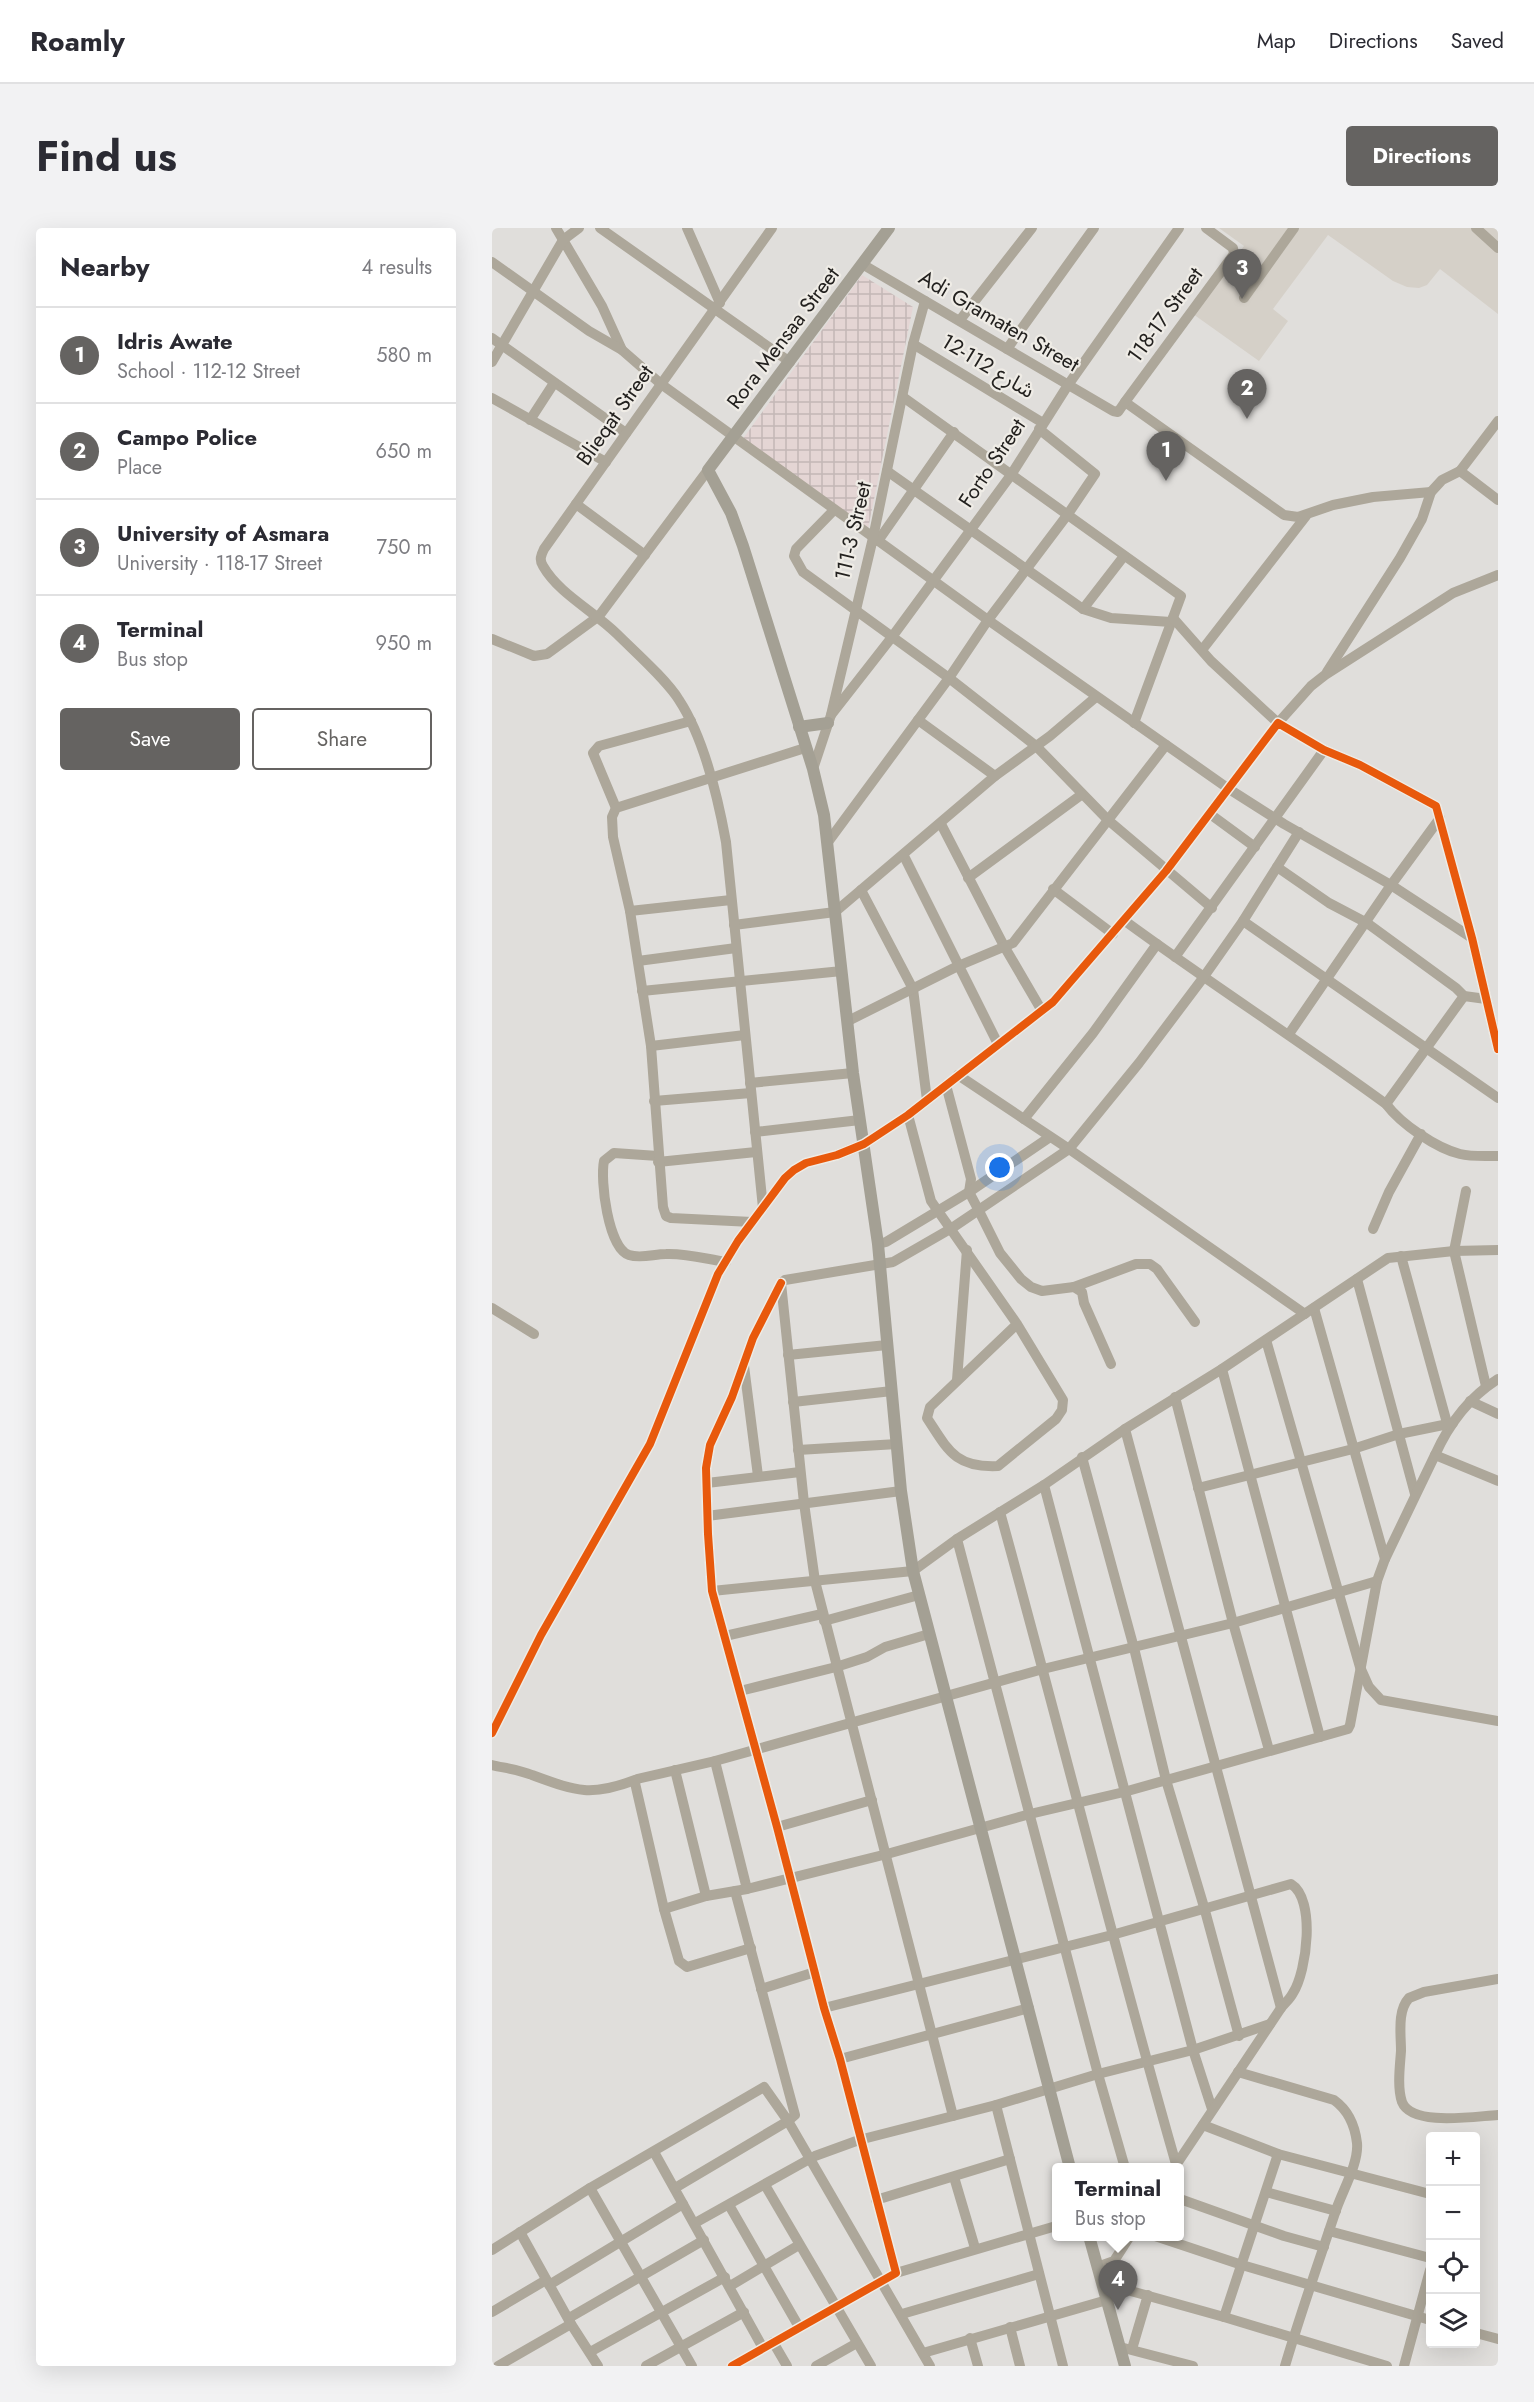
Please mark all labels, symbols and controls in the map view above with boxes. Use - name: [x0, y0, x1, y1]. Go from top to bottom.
- text: Roamly: [30, 21, 125, 62]
- text: Map: [1257, 26, 1296, 56]
- text: Directions: [1329, 26, 1418, 56]
- text: Saved: [1451, 26, 1504, 56]
- text: Find us: [36, 126, 177, 187]
- button: Directions: [1346, 126, 1498, 186]
- text: Nearby: [60, 248, 149, 286]
- pin: 3: [1222, 250, 1262, 299]
- text: 4 results: [361, 253, 432, 282]
- street label: Rora Mensaa Street: [720, 261, 846, 415]
- street label: 118-17 Street: [1120, 261, 1210, 369]
- street label: Adi Gramaten Street: [913, 263, 1085, 379]
- text: Idris Awate: [117, 325, 233, 357]
- street label: شارع 112-12: [936, 326, 1040, 406]
- text: 1: [74, 341, 85, 370]
- text: 580 m: [376, 341, 432, 370]
- text: School · 112-12 Street: [117, 357, 300, 386]
- street label: Blieqat Street: [569, 359, 661, 471]
- pin: 2: [1228, 370, 1266, 419]
- street label: Forto Street: [951, 413, 1033, 513]
- text: Campo Police: [117, 421, 257, 453]
- pin: 1: [1146, 432, 1186, 481]
- text: 2: [73, 437, 86, 466]
- text: 650 m: [376, 437, 432, 466]
- text: Place: [117, 453, 162, 482]
- street label: 111-3 Street: [827, 479, 879, 583]
- text: University of Asmara: [117, 517, 329, 549]
- text: 3: [73, 533, 86, 562]
- text: 750 m: [377, 533, 432, 562]
- text: University · 118-17 Street: [117, 549, 322, 578]
- text: Terminal: [117, 613, 203, 645]
- text: 4: [73, 629, 86, 658]
- text: 950 m: [376, 629, 432, 658]
- text: Bus stop: [117, 645, 188, 674]
- button: Save: [60, 708, 240, 770]
- button: Share: [252, 708, 432, 770]
- your location: [985, 1153, 1014, 1182]
- map controls: [1426, 2132, 1480, 2348]
- button: +: [1426, 2132, 1480, 2186]
- popup: [1052, 2163, 1184, 2241]
- text: Terminal: [1075, 2172, 1161, 2204]
- button: −: [1426, 2186, 1480, 2240]
- text: Bus stop: [1075, 2204, 1146, 2233]
- button: locate: [1426, 2240, 1480, 2294]
- pin: 4: [1098, 2260, 1138, 2310]
- button: layers: [1426, 2294, 1480, 2348]

